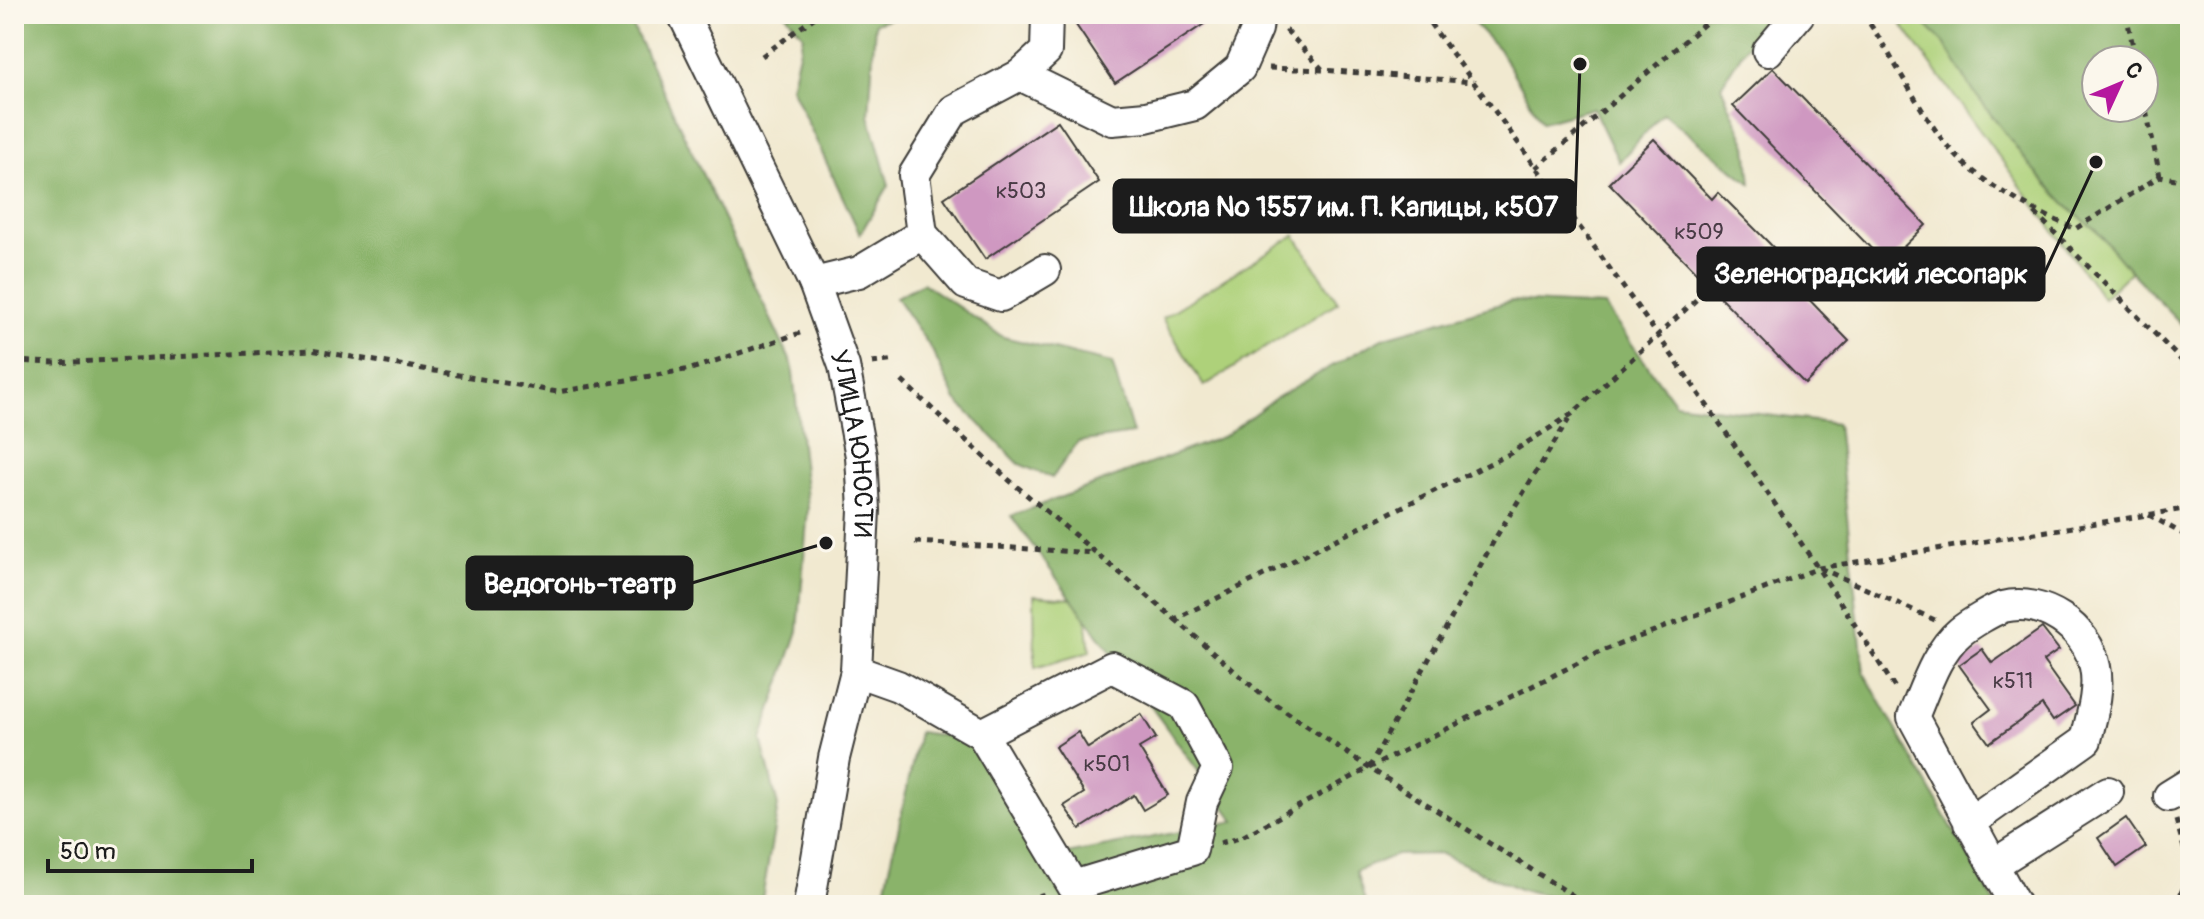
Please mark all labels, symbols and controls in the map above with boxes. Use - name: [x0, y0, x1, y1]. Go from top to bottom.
- north arrow: [2080, 44, 2160, 124]
- text: С: [2119, 56, 2149, 86]
- house number: к503: [996, 177, 1046, 205]
- callout: Школа № 1557 им. П. Капицы, к507: [1114, 180, 1575, 232]
- text: Школа № 1557 им. П. Капицы, к507: [1129, 190, 1559, 225]
- house number: к509: [1674, 218, 1724, 246]
- callout: Зеленоградский лесопарк: [1698, 248, 2044, 300]
- text: Зеленоградский лесопарк: [1714, 257, 2028, 292]
- street label: УЛИЦА ЮНОСТИ: [823, 346, 879, 538]
- callout: Ведогонь-театр: [467, 557, 692, 609]
- text: Ведогонь-театр: [484, 567, 676, 602]
- house number: к511: [1993, 667, 2033, 695]
- house number: к501: [1084, 750, 1130, 778]
- scale bar: [48, 823, 252, 873]
- text: 50 m: [60, 837, 116, 866]

